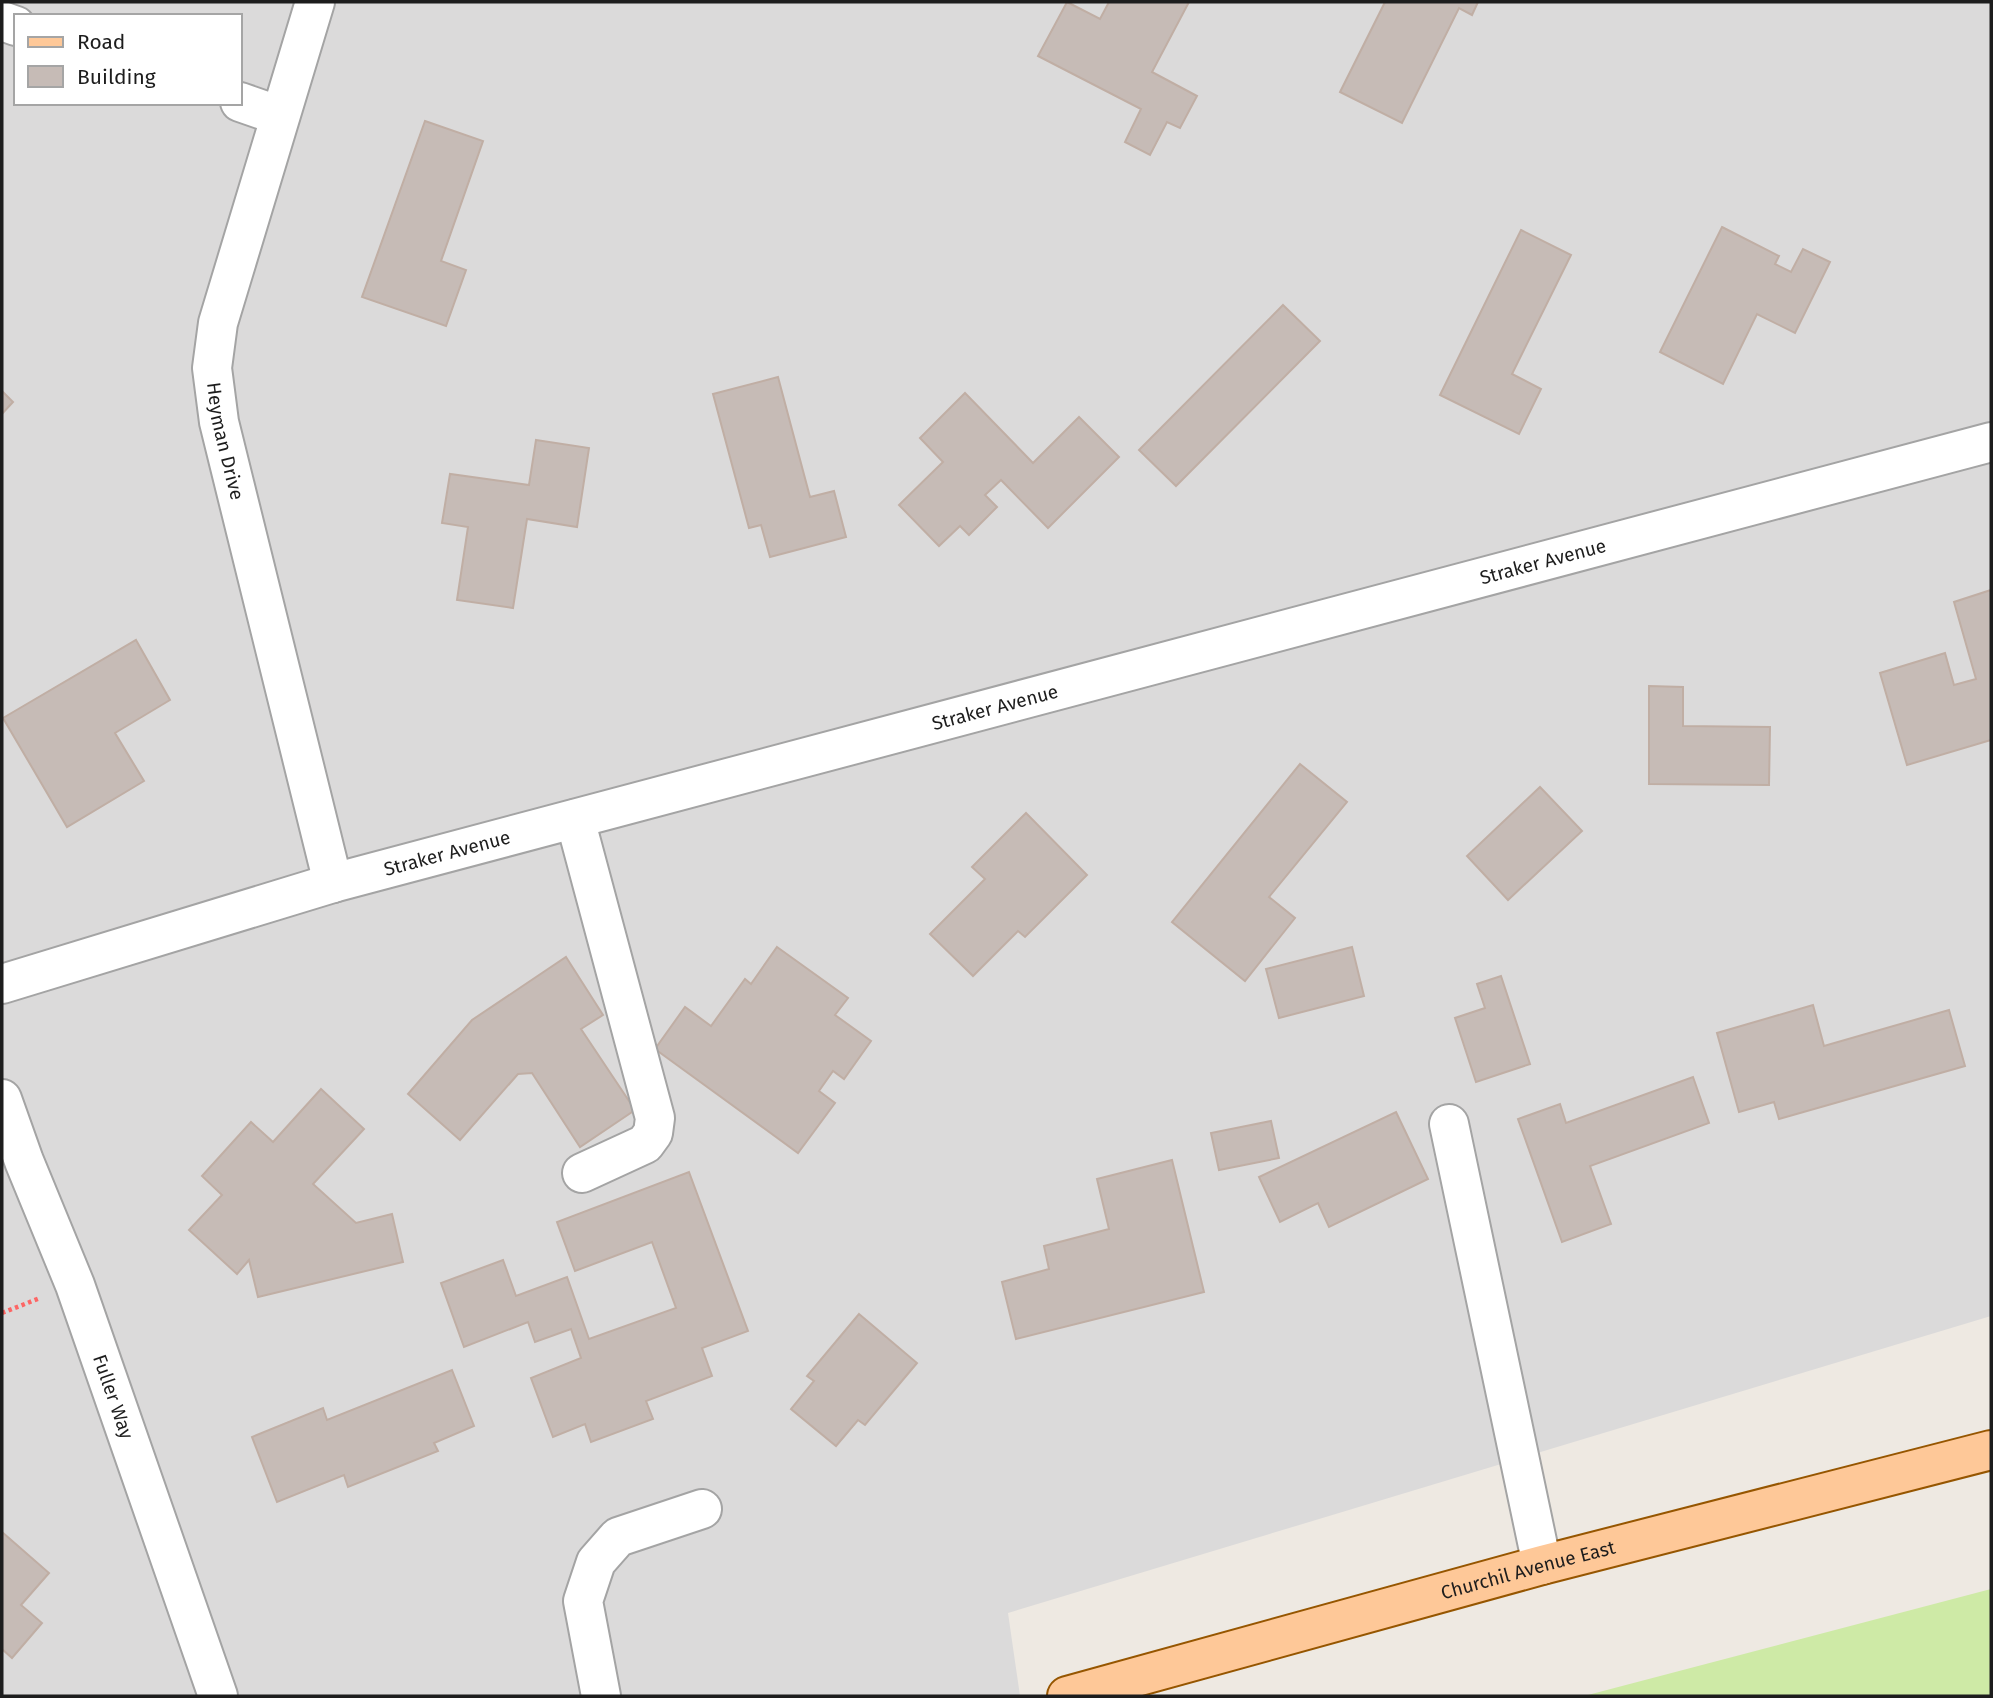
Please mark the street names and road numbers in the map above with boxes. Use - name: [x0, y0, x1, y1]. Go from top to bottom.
- street label: Heyman Drive: [202, 381, 249, 502]
- street label: Straker Avenue: [1477, 533, 1608, 589]
- street label: Straker Avenue: [929, 679, 1061, 735]
- street label: Straker Avenue: [381, 825, 513, 880]
- street label: Fuller Way: [88, 1351, 139, 1443]
- street label: Churchil Avenue East: [1438, 1535, 1618, 1604]

